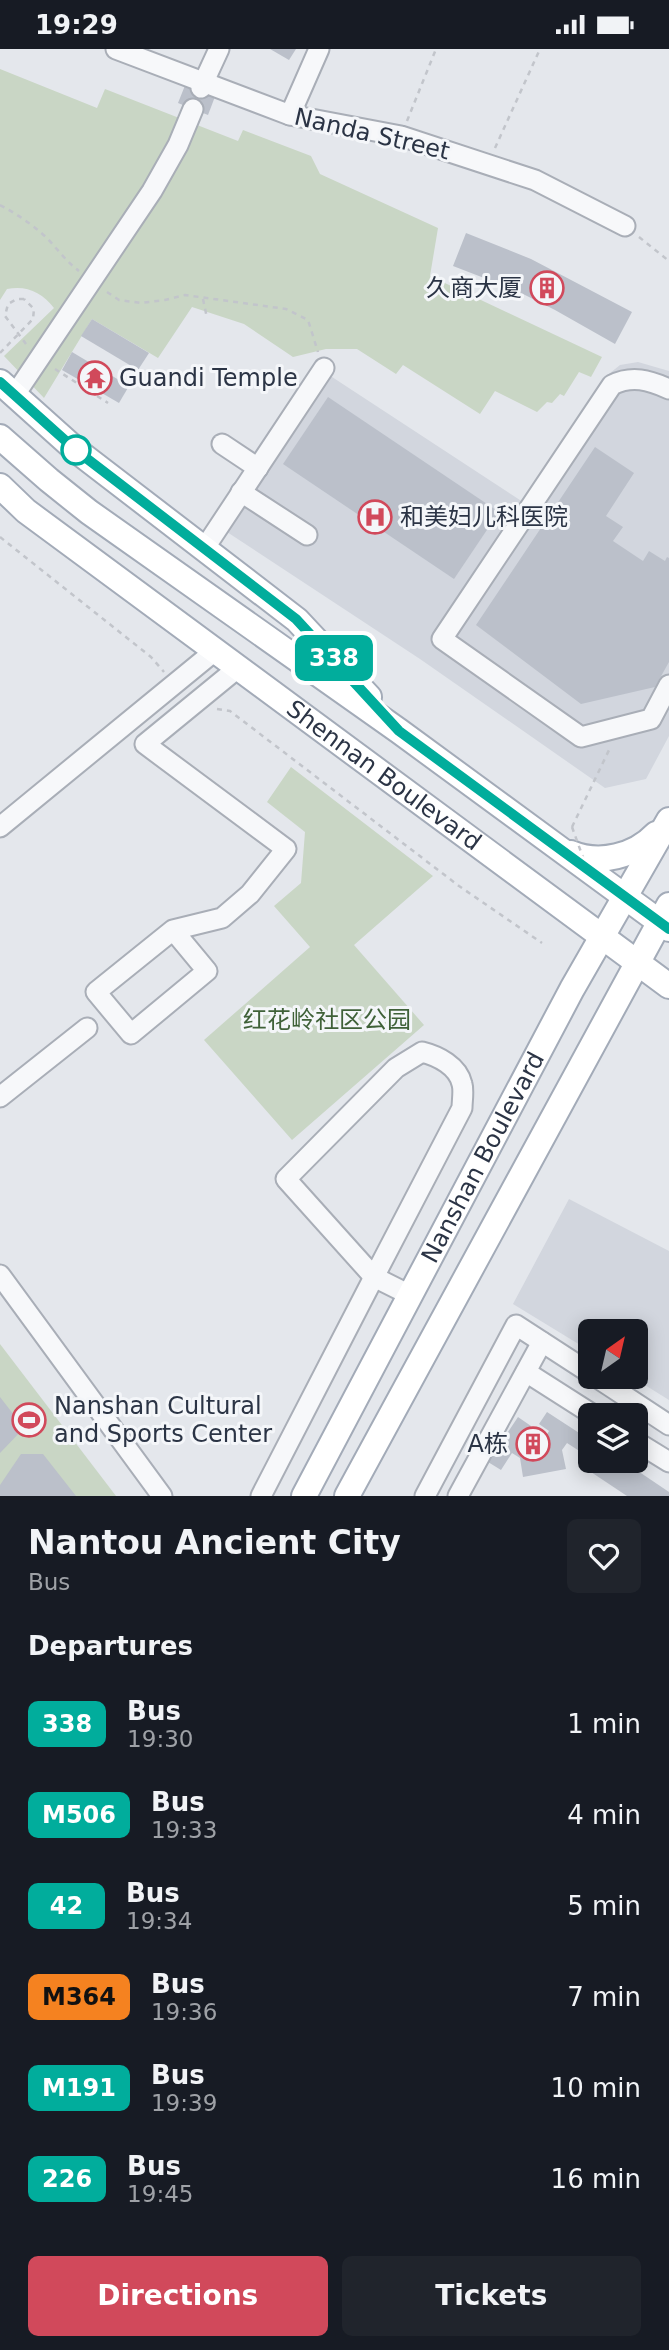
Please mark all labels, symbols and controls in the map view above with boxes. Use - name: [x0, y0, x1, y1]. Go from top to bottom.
- text: 19:29: [35, 10, 118, 40]
- street label: Nanda Street: [292, 103, 452, 165]
- building icon: 久商大厦: [528, 269, 566, 307]
- place label: 久商大厦: [426, 274, 522, 302]
- temple icon: Guandi Temple: [76, 359, 114, 397]
- place label: Guandi Temple: [119, 364, 298, 392]
- unlabelled marker: [61, 435, 91, 465]
- hospital icon: 和美妇儿科医院: [356, 498, 394, 536]
- place label: 和美妇儿科医院: [400, 503, 568, 531]
- line badge: 338: [294, 635, 374, 681]
- text: 338: [309, 644, 359, 672]
- street label: Shennan Boulevard: [281, 694, 487, 856]
- park label: 红花岭社区公园: [243, 1006, 411, 1034]
- street label: Nanshan Boulevard: [416, 1047, 550, 1268]
- north arrow: [578, 1319, 648, 1389]
- map controls: [578, 1319, 648, 1473]
- place label: Nanshan Cultural and Sports Center: [54, 1392, 272, 1448]
- sports icon: Nanshan Cultural and Sports Center: [10, 1401, 48, 1439]
- button: layers: [578, 1403, 648, 1473]
- building icon: A栋: [514, 1425, 552, 1463]
- place label: A栋: [468, 1430, 508, 1458]
- button: heart: [567, 1519, 641, 1593]
- text: Nantou Ancient City: [28, 1523, 401, 1562]
- text: Bus: [28, 1569, 70, 1595]
- text: Departures: [28, 1631, 193, 1661]
- text: Bus: [127, 1696, 181, 1726]
- text: 1 min: [567, 1709, 641, 1739]
- text: 338: [42, 1710, 92, 1738]
- text: 19:30: [127, 1726, 193, 1752]
- text: Bus: [151, 1787, 205, 1817]
- text: 4 min: [567, 1800, 641, 1830]
- text: M506: [42, 1801, 116, 1829]
- text: 19:33: [151, 1817, 217, 1843]
- text: Bus: [126, 1878, 180, 1908]
- text: 5 min: [567, 1891, 641, 1921]
- text: 42: [50, 1892, 83, 1920]
- text: 19:34: [126, 1908, 192, 1934]
- text: Bus: [151, 1969, 205, 1999]
- text: 7 min: [567, 1982, 641, 2012]
- text: M364: [42, 1983, 116, 2011]
- text: 19:36: [151, 1999, 217, 2025]
- text: Bus: [151, 2060, 205, 2090]
- text: 10 min: [551, 2073, 641, 2103]
- text: M191: [42, 2074, 116, 2102]
- text: 19:39: [151, 2090, 217, 2116]
- text: Bus: [127, 2151, 181, 2181]
- text: 16 min: [551, 2164, 641, 2194]
- text: 226: [42, 2165, 92, 2193]
- text: 19:45: [127, 2181, 193, 2207]
- button: Directions: [28, 2256, 328, 2336]
- button: Tickets: [342, 2256, 641, 2336]

